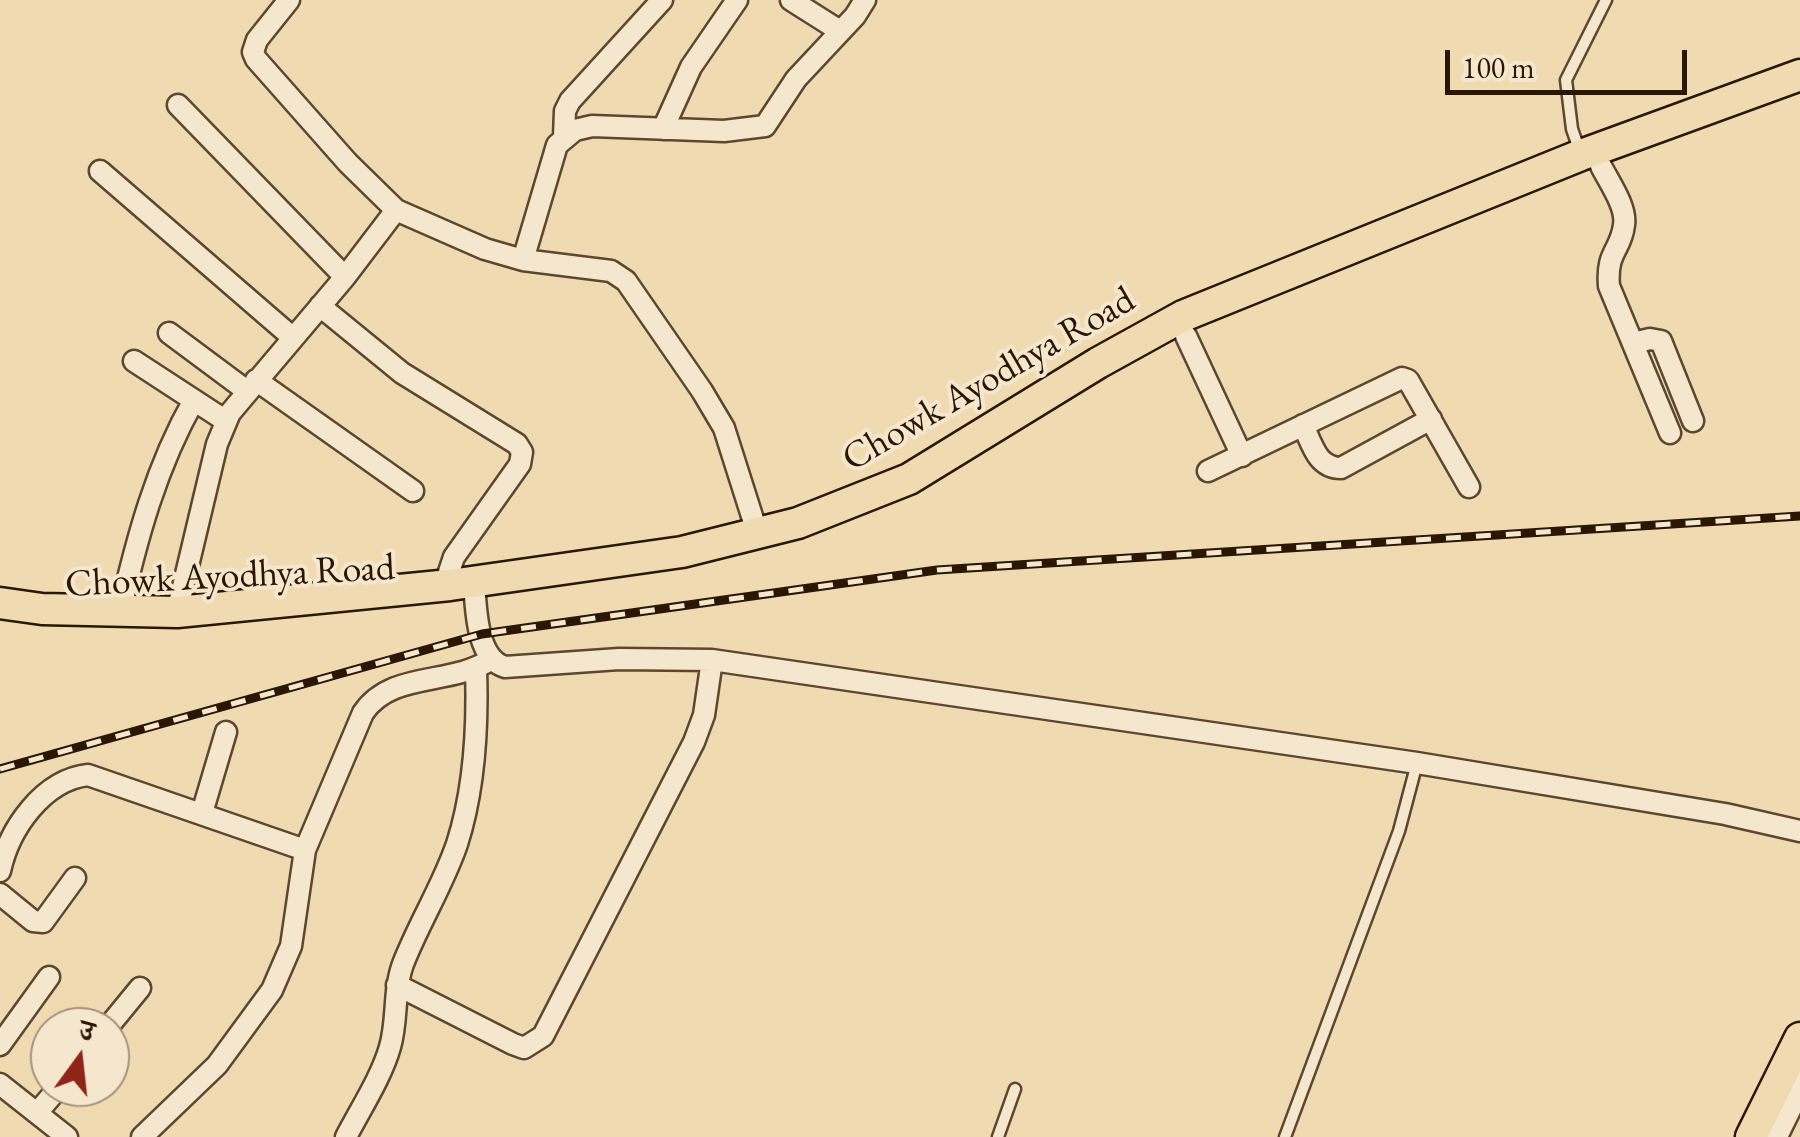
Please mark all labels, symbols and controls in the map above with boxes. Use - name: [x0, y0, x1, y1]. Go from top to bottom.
- scale bar: [1450, 30, 1692, 92]
- text: 100 m: [1462, 48, 1535, 87]
- street label: Chowk Ayodhya Road: [835, 278, 1143, 482]
- street label: Chowk Ayodhya Road: [64, 546, 396, 608]
- north arrow: [30, 1007, 130, 1107]
- text: उ: [76, 1011, 99, 1049]

